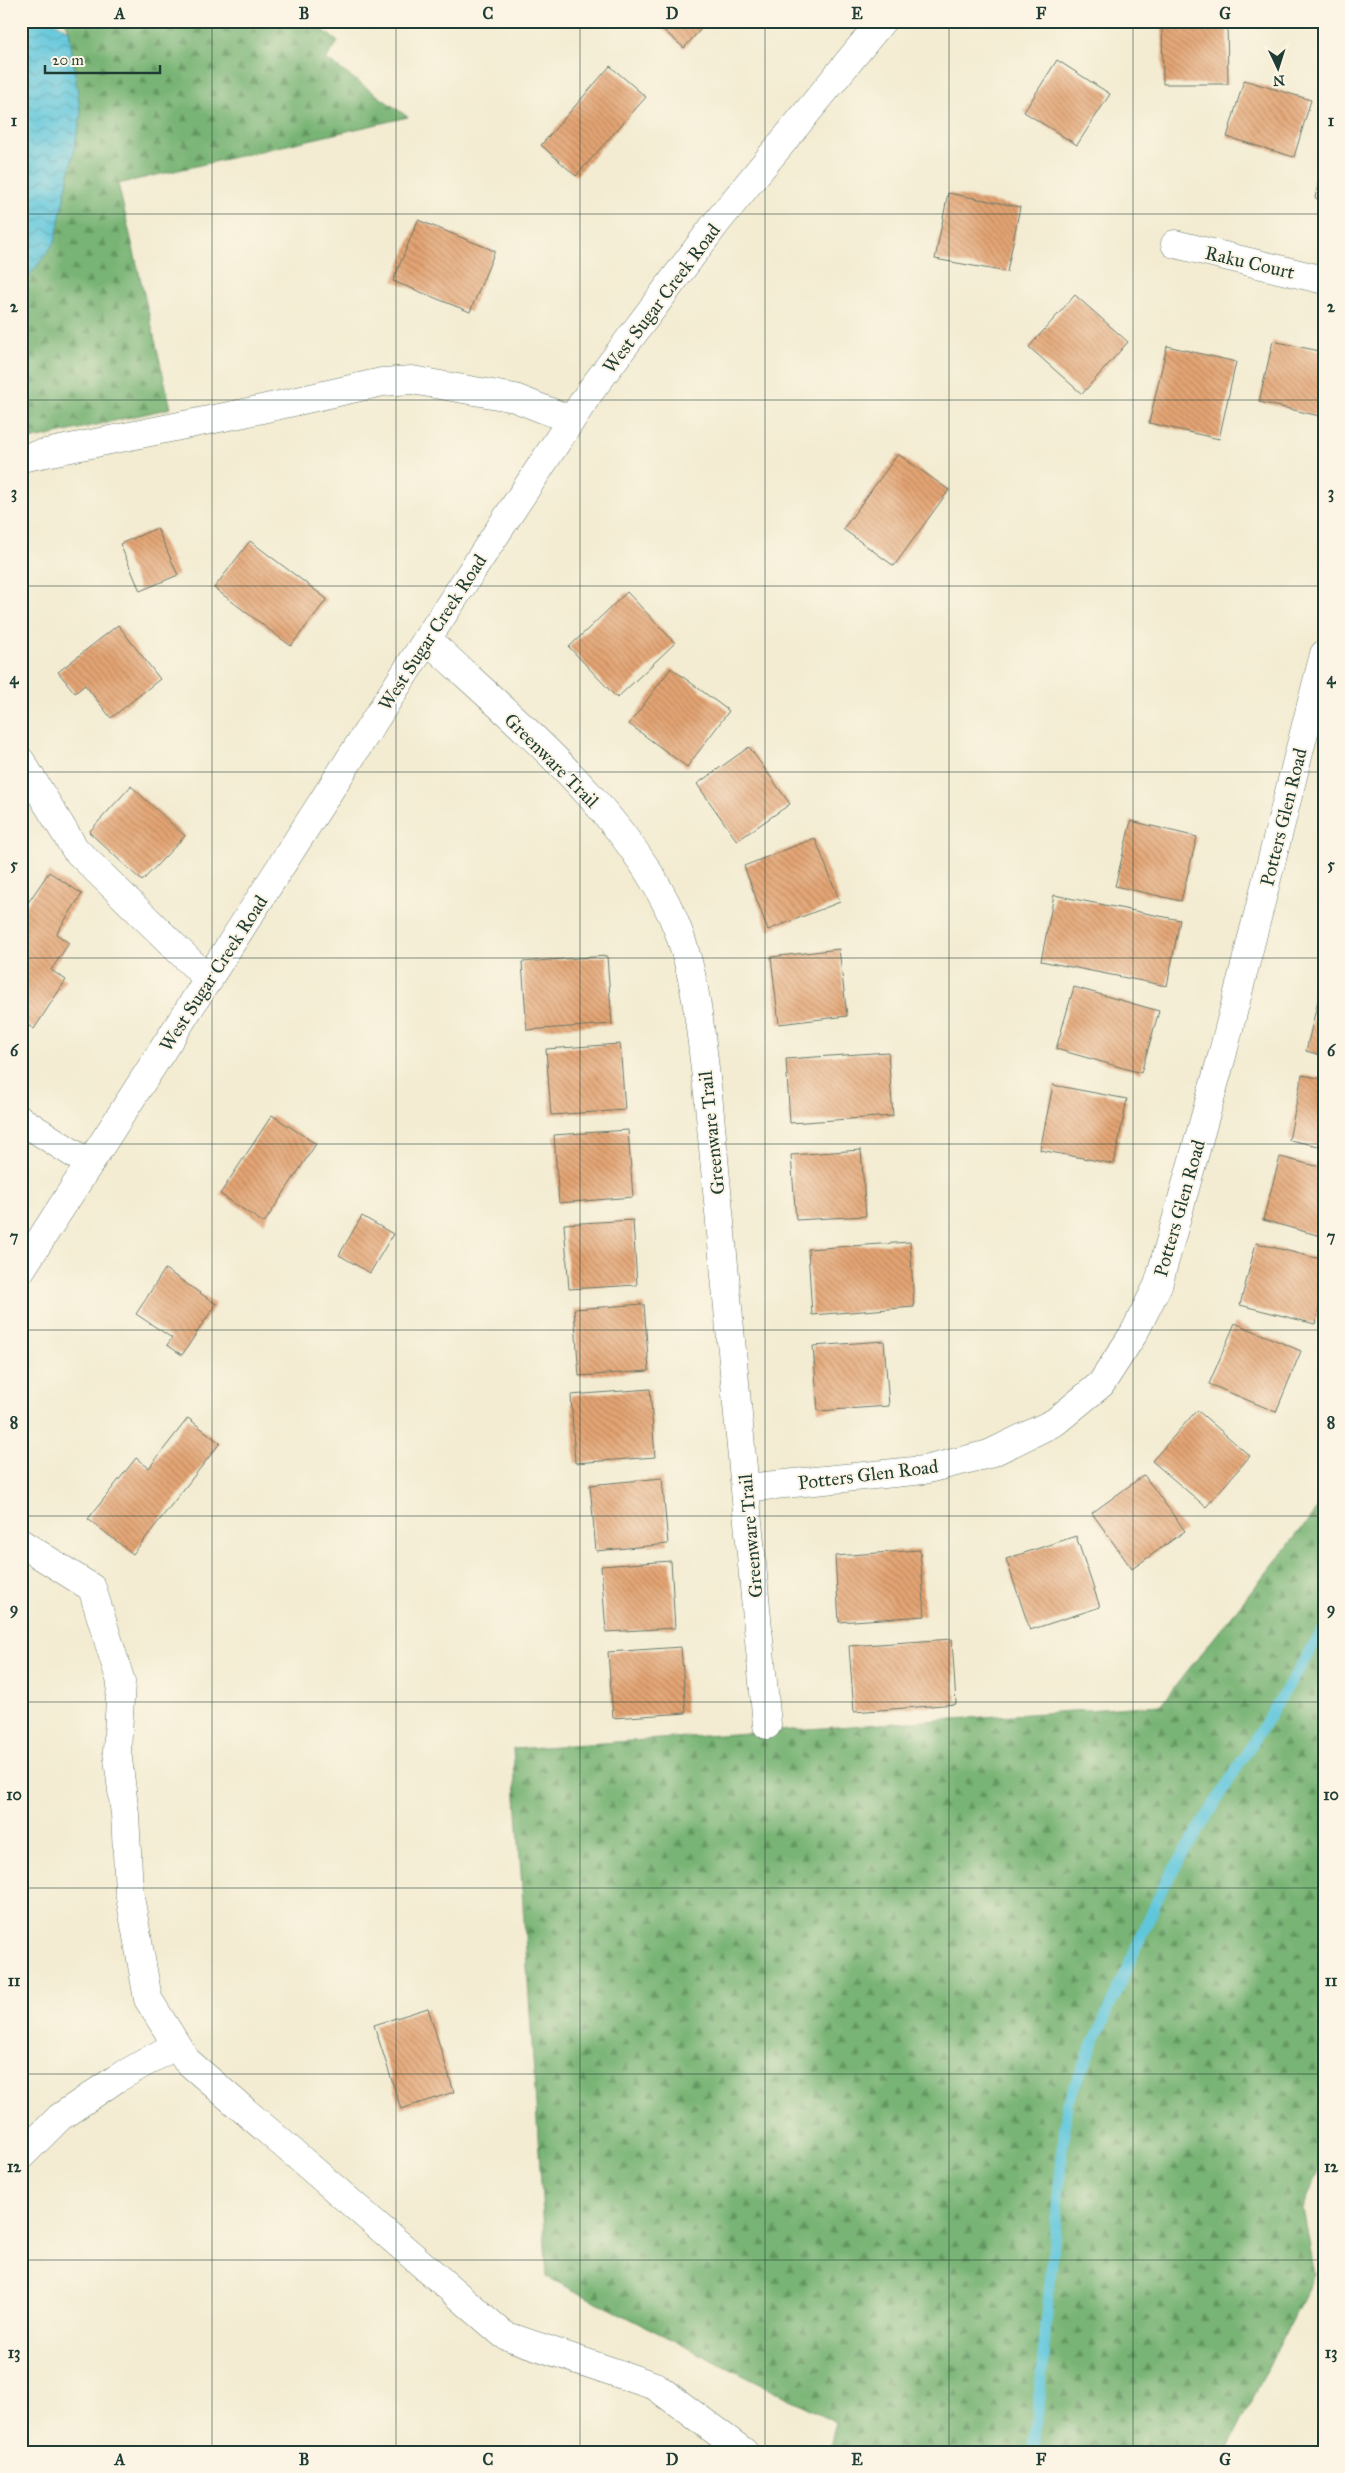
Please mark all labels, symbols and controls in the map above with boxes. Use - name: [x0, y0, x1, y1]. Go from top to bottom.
- text: A: [114, 4, 126, 23]
- text: B: [299, 4, 309, 23]
- text: C: [483, 4, 494, 23]
- text: D: [666, 4, 679, 23]
- text: E: [851, 4, 863, 23]
- text: F: [1036, 4, 1047, 23]
- text: G: [1219, 4, 1231, 23]
- scale bar: [45, 42, 160, 74]
- north arrow: [1252, 42, 1302, 92]
- text: 20 m: [52, 51, 84, 69]
- text: N: [1272, 72, 1285, 89]
- text: 1: [11, 111, 18, 130]
- text: 1: [1328, 111, 1335, 130]
- street label: West Sugar Creek Road: [598, 219, 726, 378]
- street label: Raku Court: [1203, 241, 1297, 284]
- text: 2: [10, 297, 19, 316]
- text: 2: [1327, 297, 1336, 316]
- text: 3: [11, 483, 17, 503]
- text: 3: [1328, 483, 1334, 503]
- street label: West Sugar Creek Road: [373, 550, 492, 715]
- text: 4: [10, 669, 20, 689]
- text: 4: [1327, 669, 1337, 689]
- street label: Greenware Trail: [500, 708, 604, 813]
- street label: Potters Glen Road: [1255, 745, 1312, 888]
- text: 5: [10, 855, 18, 874]
- text: 5: [1327, 855, 1335, 874]
- street label: West Sugar Creek Road: [154, 891, 273, 1056]
- text: 6: [10, 1041, 19, 1060]
- text: 6: [1327, 1041, 1336, 1060]
- street label: Greenware Trail: [693, 1069, 729, 1196]
- street label: Potters Glen Road: [1149, 1137, 1210, 1279]
- text: 7: [10, 1227, 19, 1246]
- text: 7: [1327, 1227, 1336, 1246]
- text: 8: [10, 1413, 18, 1432]
- text: 8: [1327, 1413, 1335, 1432]
- street label: Potters Glen Road: [796, 1454, 940, 1495]
- street label: Greenware Trail: [734, 1472, 767, 1599]
- text: 9: [10, 1599, 18, 1619]
- text: 9: [1327, 1599, 1335, 1619]
- text: 10: [6, 1785, 22, 1804]
- text: 10: [1323, 1785, 1339, 1804]
- text: 11: [8, 1971, 21, 1990]
- text: 11: [1325, 1971, 1338, 1990]
- text: 12: [7, 2157, 22, 2176]
- text: 12: [1324, 2157, 1339, 2176]
- text: 13: [8, 2343, 20, 2363]
- text: 13: [1325, 2343, 1337, 2363]
- text: A: [114, 2450, 126, 2469]
- text: B: [299, 2450, 309, 2469]
- text: C: [483, 2450, 494, 2469]
- text: D: [666, 2450, 679, 2469]
- text: E: [851, 2450, 863, 2469]
- text: F: [1036, 2450, 1047, 2469]
- text: G: [1219, 2450, 1231, 2469]

